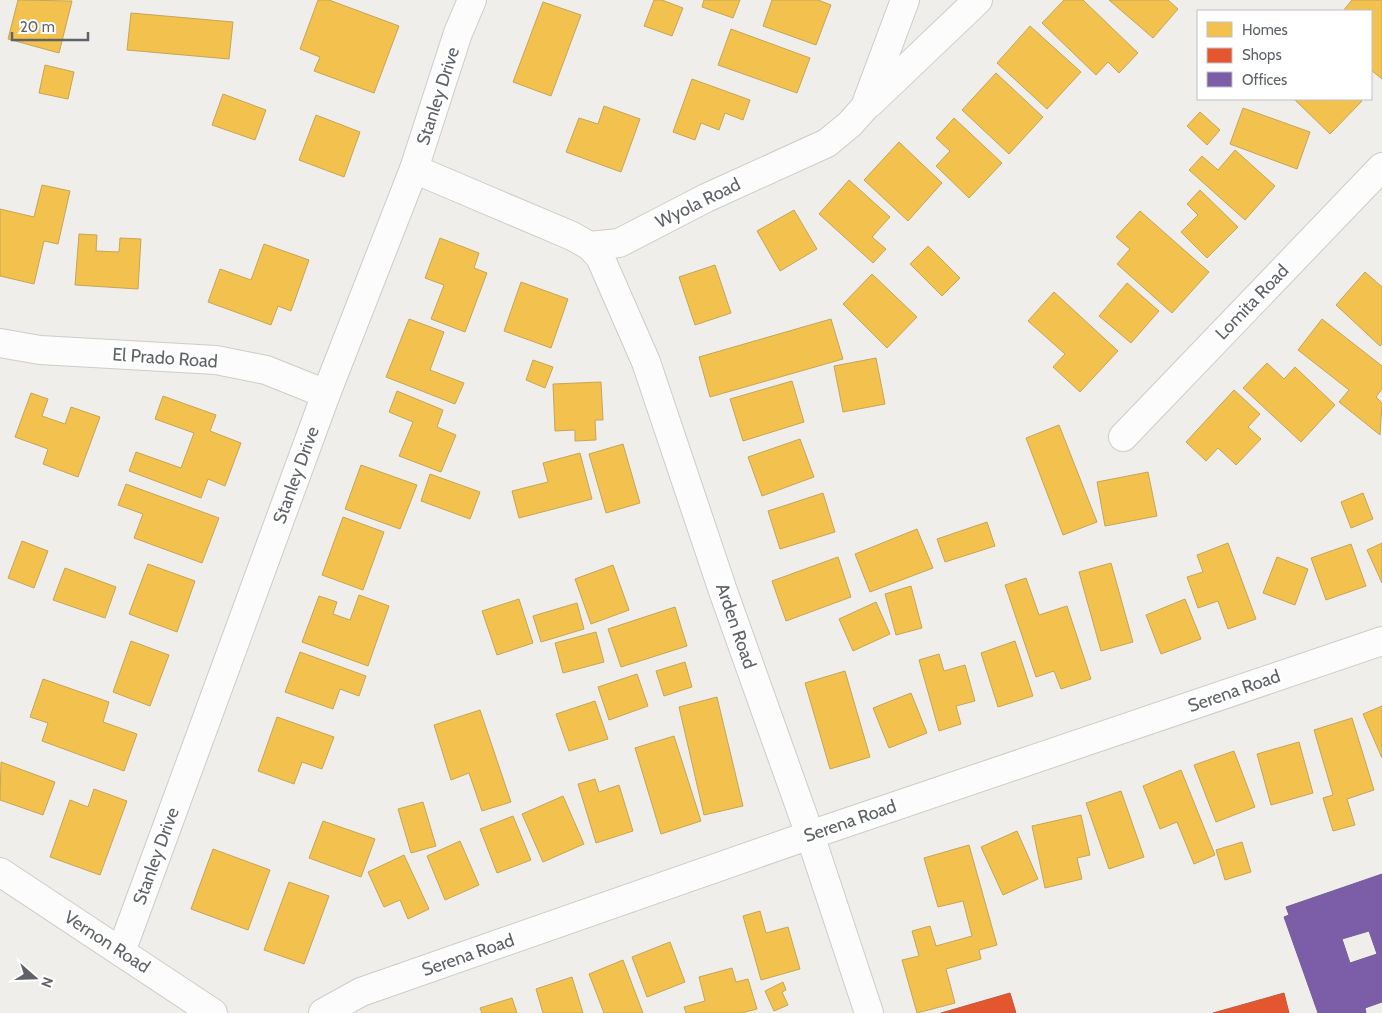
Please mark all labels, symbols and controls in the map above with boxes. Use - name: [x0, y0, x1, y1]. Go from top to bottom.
- scale bar: [12, 10, 89, 42]
- legend: [1197, 10, 1372, 100]
- text: 20 m: [20, 18, 55, 36]
- text: Homes: [1242, 21, 1288, 39]
- street label: Stanley Drive: [412, 44, 464, 148]
- text: Shops: [1242, 46, 1282, 64]
- text: Offices: [1242, 71, 1287, 89]
- street label: Wyola Road: [652, 173, 744, 233]
- street label: Lomita Road: [1211, 260, 1293, 344]
- street label: El Prado Road: [112, 343, 218, 373]
- street label: Stanley Drive: [268, 423, 324, 527]
- street label: Arden Road: [711, 580, 761, 672]
- street label: Serena Road: [1185, 665, 1283, 717]
- street label: Serena Road: [801, 795, 899, 847]
- street label: Stanley Drive: [128, 804, 184, 908]
- street label: Vernon Road: [60, 906, 154, 978]
- street label: Serena Road: [419, 929, 517, 981]
- north arrow: [10, 953, 60, 1003]
- text: N: [37, 975, 57, 990]

